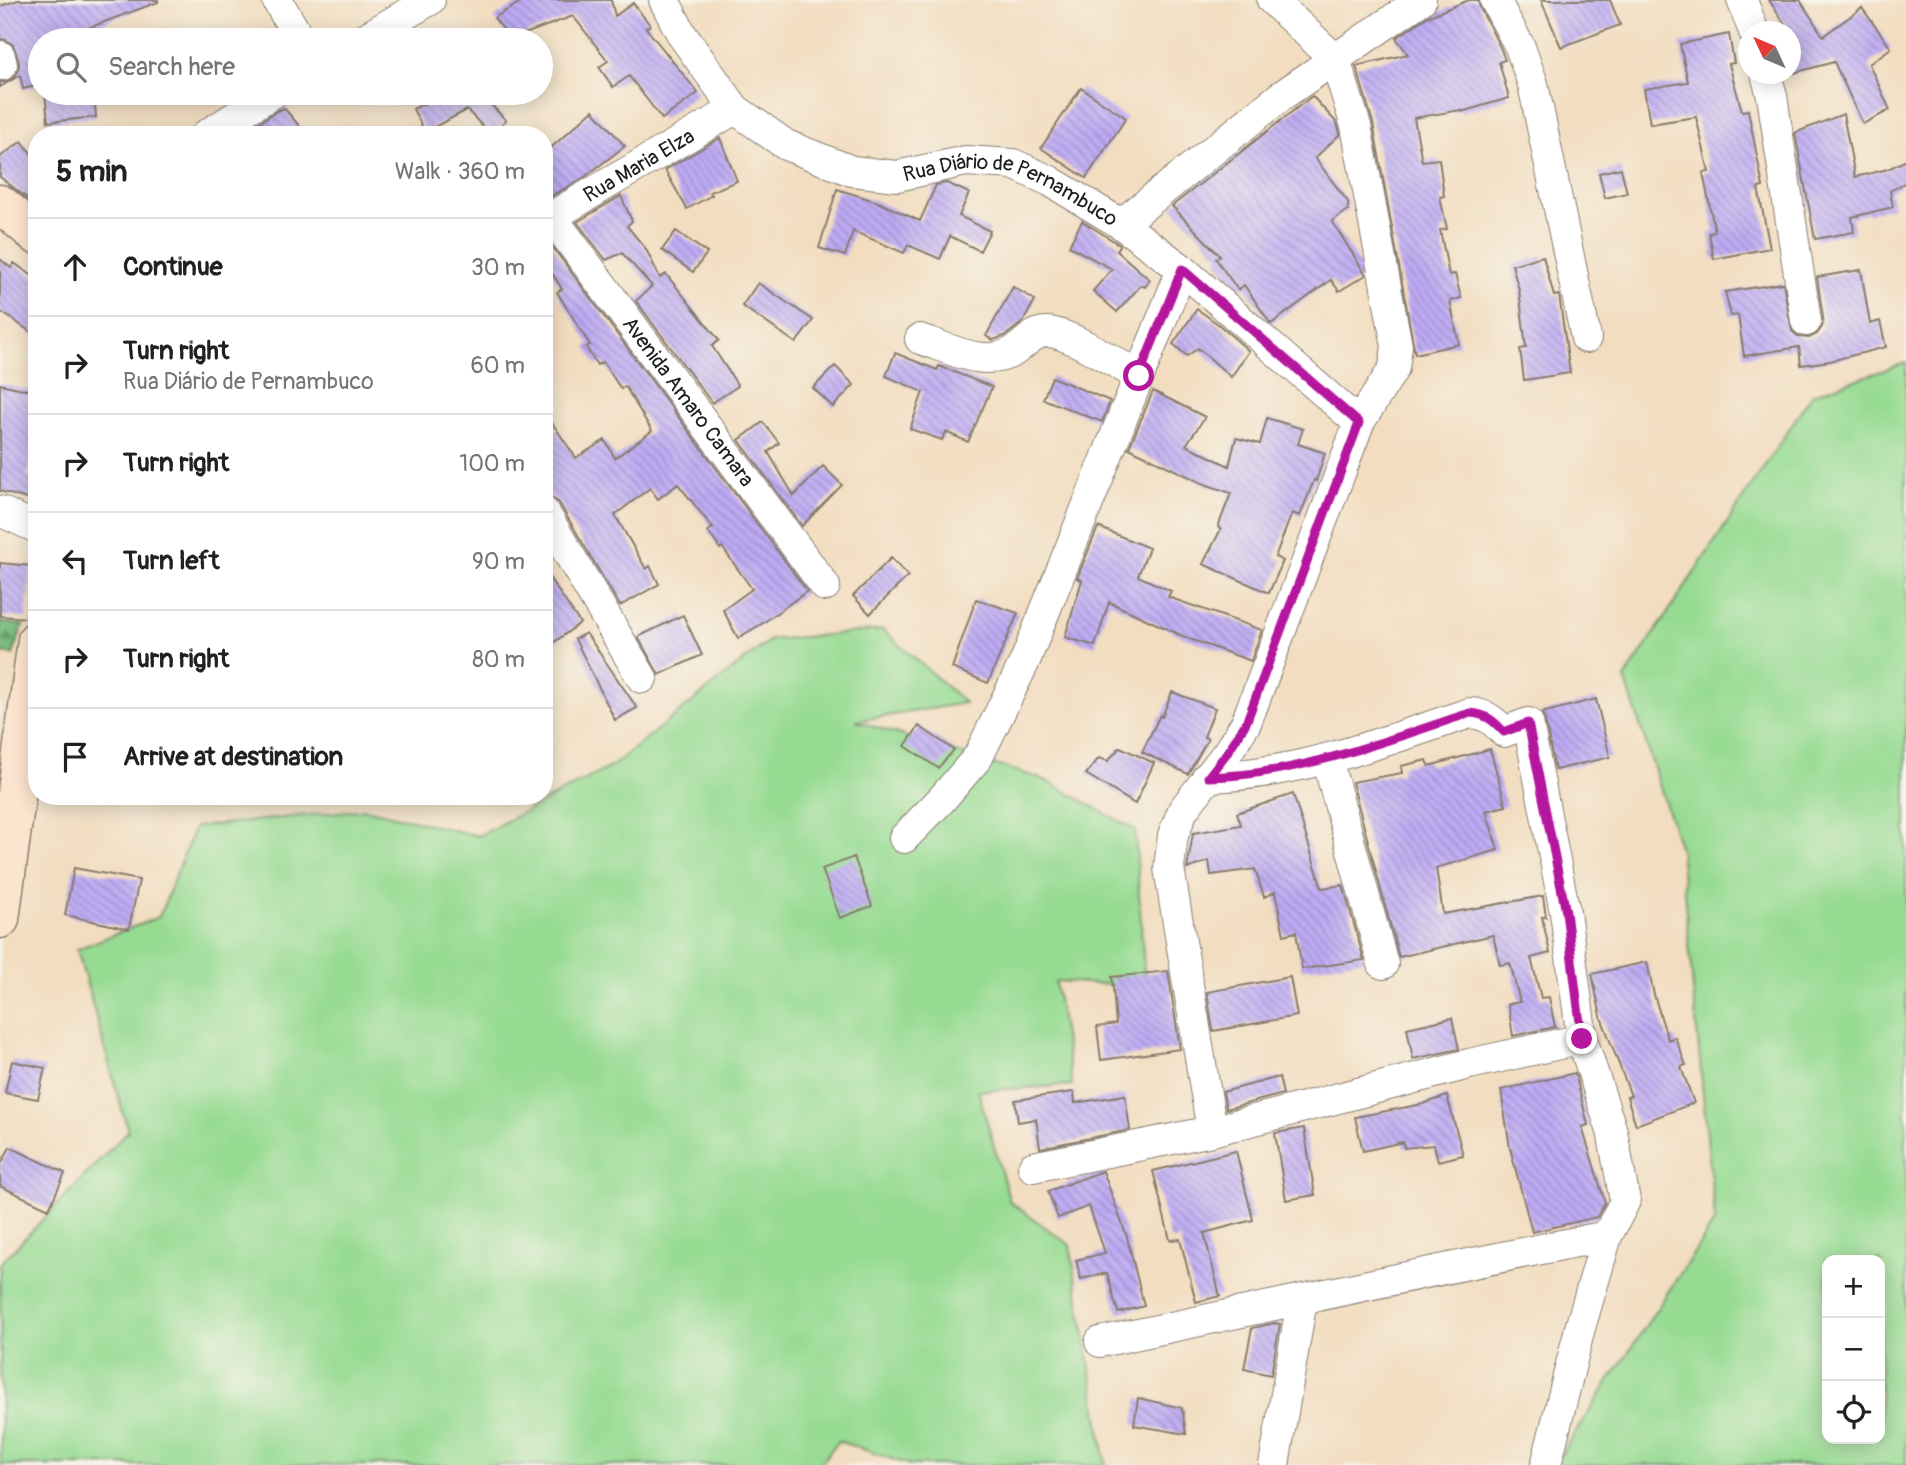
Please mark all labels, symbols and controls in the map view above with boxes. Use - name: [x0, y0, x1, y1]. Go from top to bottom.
- north arrow: [1738, 21, 1801, 84]
- search box: [28, 28, 553, 105]
- icon: search: [52, 48, 90, 86]
- text: Search here: [108, 51, 235, 83]
- street label: Rua Maria Elza: [579, 123, 700, 209]
- street label: Rua Diário de Pernambuco: [901, 148, 1123, 233]
- text: 5 min: [56, 153, 127, 190]
- text: Walk · 360 m: [395, 157, 525, 186]
- icon: ahead: [56, 248, 94, 286]
- text: Continue: [123, 251, 223, 283]
- text: 30 m: [471, 253, 525, 282]
- street label: Avenida Amaro Camara: [616, 312, 760, 492]
- text: Turn right: [123, 335, 229, 367]
- icon: right: [56, 346, 94, 384]
- text: 60 m: [470, 351, 525, 380]
- route start: [1123, 360, 1154, 391]
- text: Rua Diário de Pernambuco: [123, 367, 374, 396]
- icon: right: [56, 444, 94, 482]
- text: Turn right: [123, 447, 229, 479]
- text: 100 m: [459, 449, 525, 478]
- icon: left: [56, 542, 94, 580]
- text: Turn left: [123, 545, 219, 577]
- text: 90 m: [472, 547, 525, 576]
- icon: right: [56, 640, 94, 678]
- text: Turn right: [123, 643, 229, 675]
- text: 80 m: [472, 645, 525, 674]
- icon: arrive: [56, 738, 94, 776]
- text: Arrive at destination: [123, 741, 343, 773]
- route end: [1566, 1023, 1597, 1054]
- map controls: [1822, 1255, 1885, 1444]
- button: +: [1822, 1255, 1885, 1318]
- button: −: [1822, 1318, 1885, 1381]
- button: locate: [1822, 1381, 1885, 1444]

